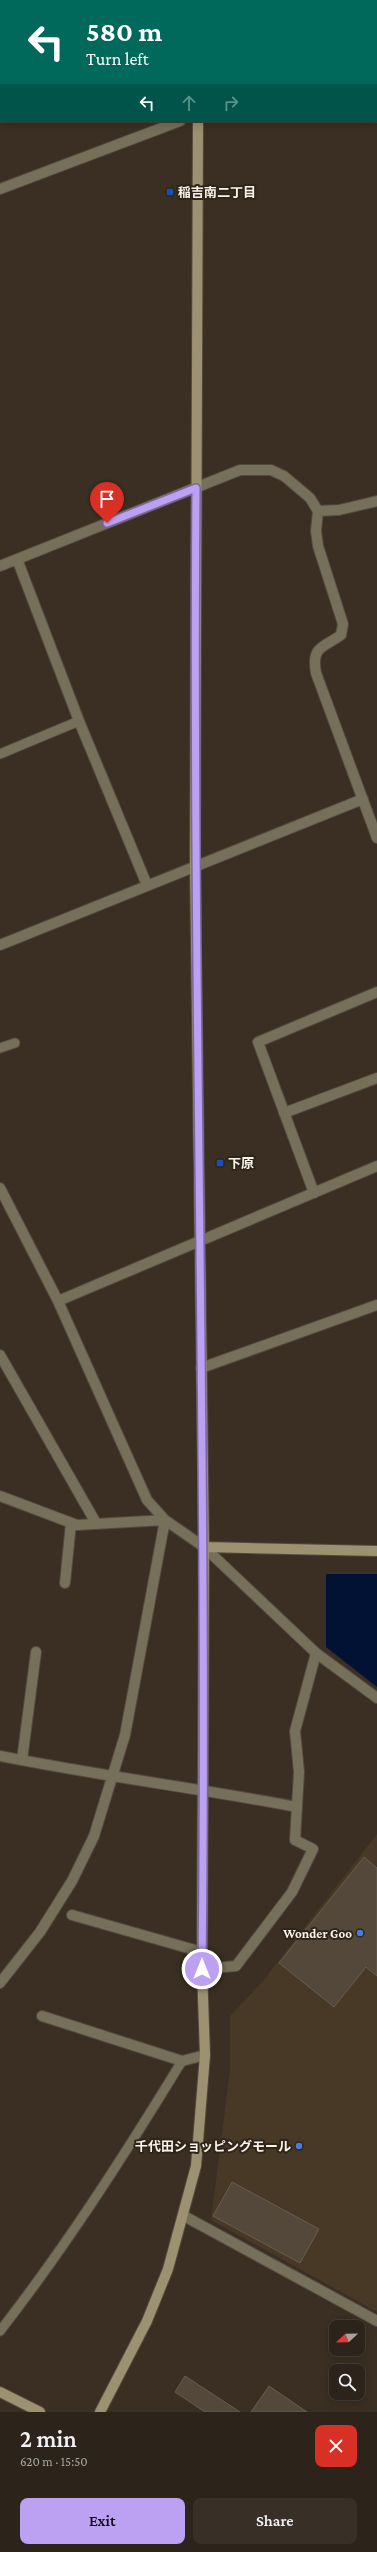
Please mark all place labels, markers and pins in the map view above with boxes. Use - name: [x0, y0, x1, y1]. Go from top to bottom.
- place label: 稲吉南二丁目: [178, 185, 256, 200]
- marker: 稲吉南二丁目: [165, 187, 175, 197]
- pin: [90, 482, 124, 523]
- place label: 下原: [228, 1156, 254, 1171]
- marker: 下原: [215, 1158, 225, 1168]
- place label: Wonder Goo: [282, 1926, 352, 1941]
- marker: Wonder Goo: [355, 1928, 365, 1938]
- place label: 千代田ショッピングモール: [135, 2139, 291, 2154]
- marker: 千代田ショッピングモール: [294, 2141, 304, 2151]

